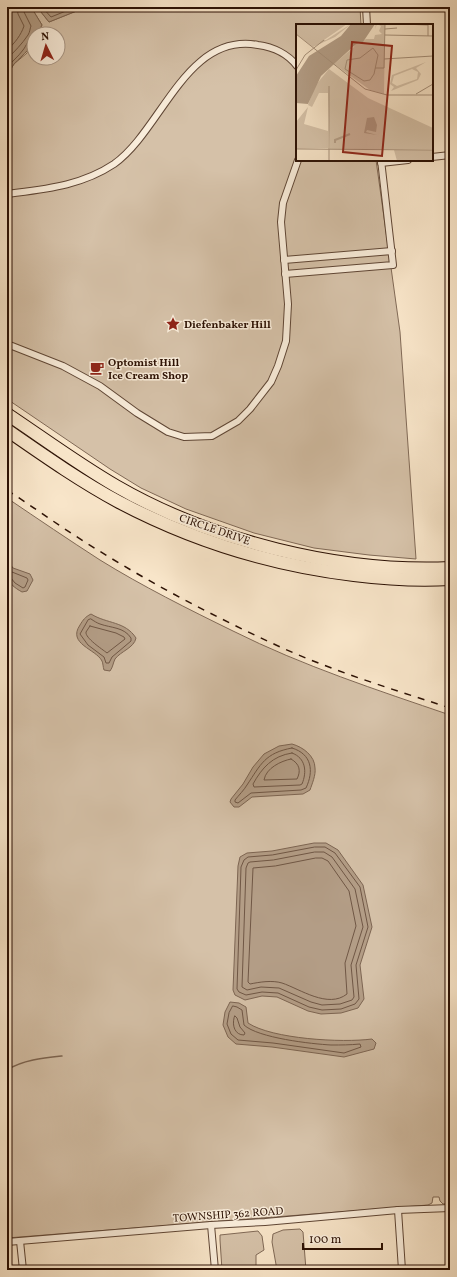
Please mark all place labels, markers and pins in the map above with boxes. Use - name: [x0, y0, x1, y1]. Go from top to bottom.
- place icon: Diefenbaker Hill: [165, 316, 181, 332]
- place label: Diefenbaker Hill: [184, 318, 271, 333]
- place label: Optomist Hill Ice Cream Shop: [108, 356, 188, 384]
- cafe icon: Optomist Hill Ice Cream Shop: [89, 360, 105, 376]

